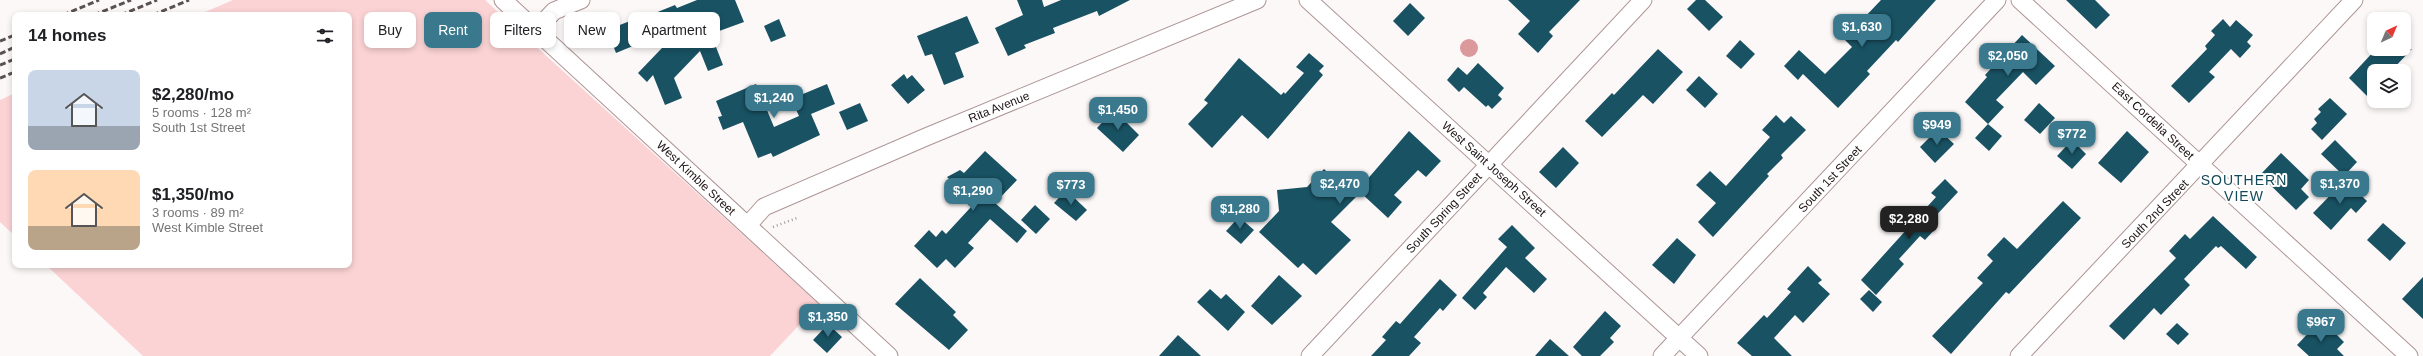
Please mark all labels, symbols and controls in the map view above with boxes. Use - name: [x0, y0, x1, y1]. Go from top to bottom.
- chip: Buy: [364, 12, 416, 48]
- chip: Rent: [424, 12, 482, 48]
- chip: Filters: [490, 12, 556, 48]
- chip: New: [564, 12, 620, 48]
- chip: Apartment: [628, 12, 720, 48]
- north arrow: [2367, 12, 2411, 56]
- map controls: [2367, 12, 2411, 108]
- pin: $1,630: [1829, 14, 1895, 48]
- text: $1,630: [1842, 19, 1882, 34]
- icon: filters: [314, 25, 336, 47]
- text: 14 homes: [28, 26, 106, 45]
- pin: $2,050: [1975, 43, 2041, 77]
- text: $2,050: [1988, 48, 2028, 63]
- button: layers: [2367, 64, 2411, 108]
- street label: East Cordelia Street: [2109, 79, 2198, 163]
- text: $2,280/mo: [152, 85, 234, 104]
- pin: $1,240: [741, 85, 807, 119]
- icon: home: [60, 86, 108, 134]
- street label: Rita Avenue: [966, 88, 1032, 126]
- text: $1,240: [754, 90, 794, 105]
- pin: $1,450: [1085, 97, 1151, 131]
- text: $1,450: [1098, 102, 1138, 117]
- text: 5 rooms · 128 m²: [152, 105, 251, 120]
- pin: $949: [1913, 112, 1961, 146]
- text: $949: [1923, 117, 1951, 132]
- street label: West Saint Joseph Street: [1439, 119, 1549, 220]
- text: South 1st Street: [152, 120, 245, 135]
- pin: $772: [2048, 121, 2096, 155]
- text: $772: [2058, 126, 2086, 141]
- street label: West Kimble Street: [654, 138, 739, 219]
- street label: South 1st Street: [1796, 142, 1865, 215]
- street label: South Spring Street: [1403, 169, 1485, 256]
- pin: $2,470: [1307, 171, 1373, 205]
- pin: $1,370: [2307, 171, 2373, 205]
- pin: $773: [1047, 172, 1095, 206]
- district label: SOUTHERN VIEW: [2201, 172, 2287, 204]
- text: $2,470: [1320, 176, 1360, 191]
- street label: South 2nd Street: [2119, 176, 2192, 251]
- text: $1,370: [2320, 176, 2360, 191]
- text: $773: [1057, 177, 1085, 192]
- pin: $1,290: [940, 178, 1006, 212]
- text: $1,290: [953, 183, 993, 198]
- text: $1,350/mo: [152, 185, 234, 204]
- icon: home: [60, 186, 108, 234]
- pin: $1,280: [1207, 196, 1273, 230]
- text: $1,280: [1220, 201, 1260, 216]
- text: 3 rooms · 89 m²: [152, 205, 244, 220]
- pin: $2,280: [1876, 206, 1942, 240]
- text: $2,280: [1889, 211, 1929, 226]
- text: West Kimble Street: [152, 220, 263, 235]
- pin: $1,350: [795, 304, 861, 338]
- text: $1,350: [808, 309, 848, 324]
- pin: $967: [2297, 309, 2345, 343]
- text: $967: [2307, 314, 2335, 329]

